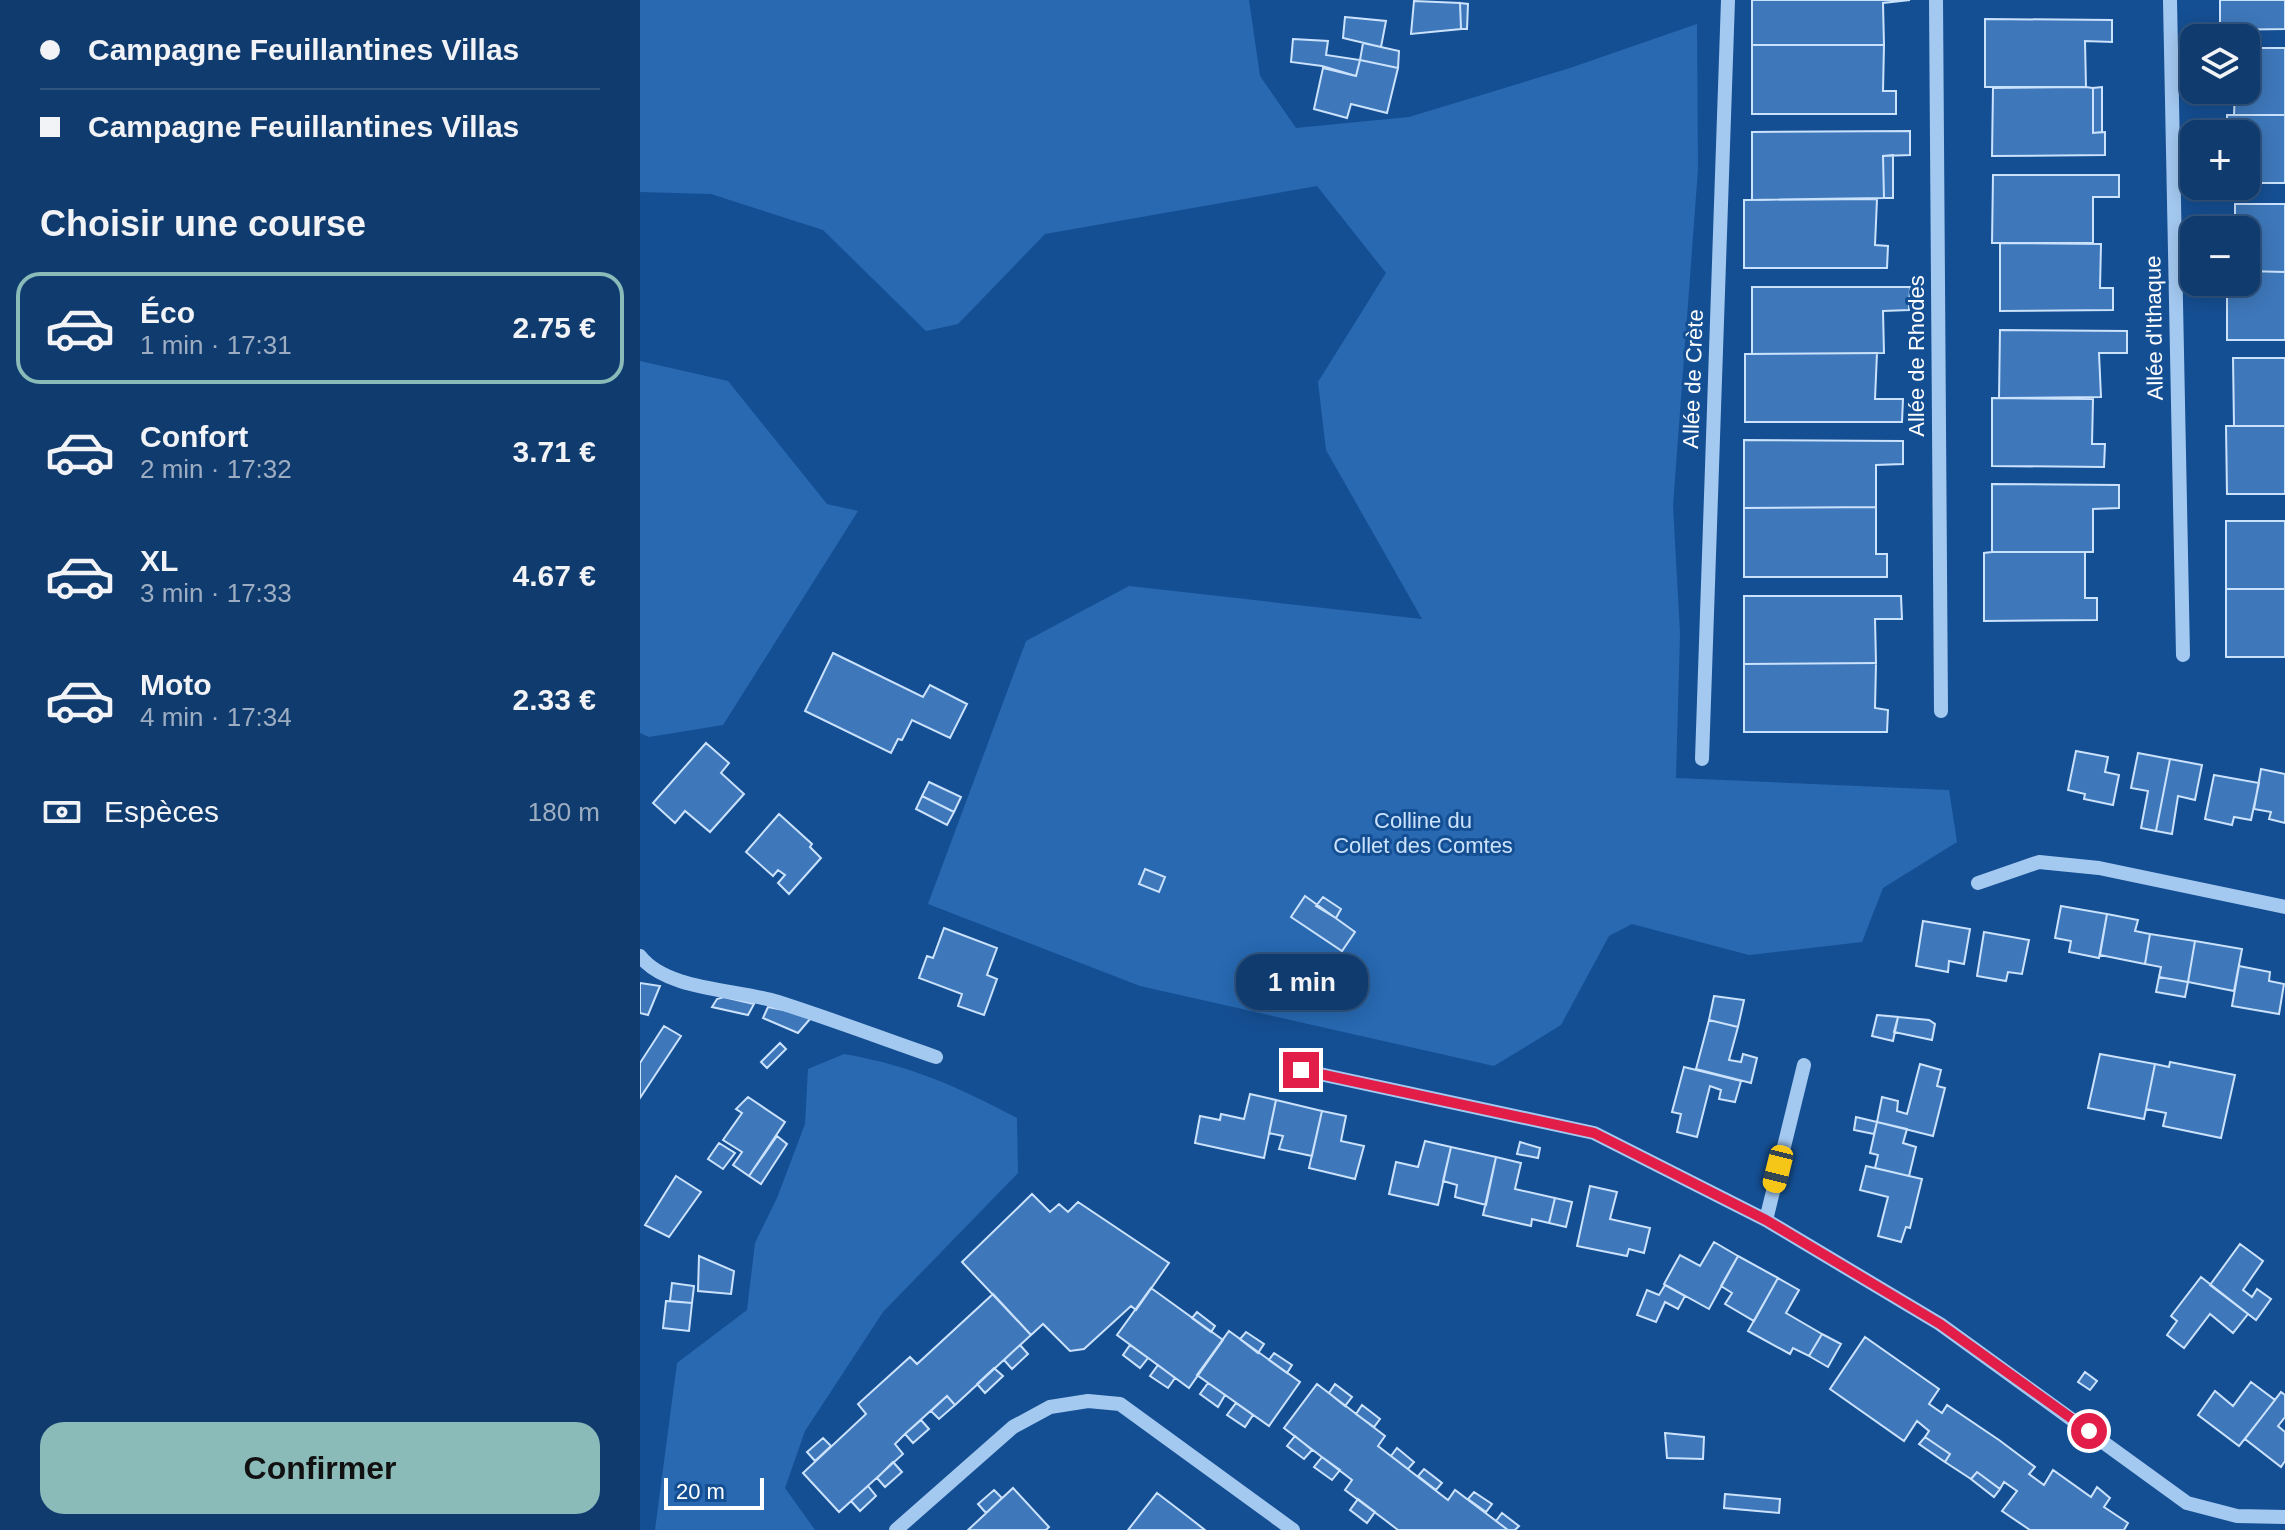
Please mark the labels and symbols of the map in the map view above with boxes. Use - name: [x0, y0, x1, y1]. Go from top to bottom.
- street label: Allée d'Ithaque: [2140, 255, 2168, 401]
- street label: Allée de Rhodes: [1904, 275, 1929, 437]
- street label: Allée de Crète: [1678, 309, 1708, 449]
- park label: Colline du Collet des Comtes: [1333, 808, 1513, 858]
- callout: 1 min: [1235, 954, 1367, 1010]
- route end: [1283, 1052, 1319, 1088]
- car: [1761, 1143, 1795, 1195]
- route start: [2071, 1413, 2107, 1449]
- scale bar: [664, 1474, 764, 1510]

